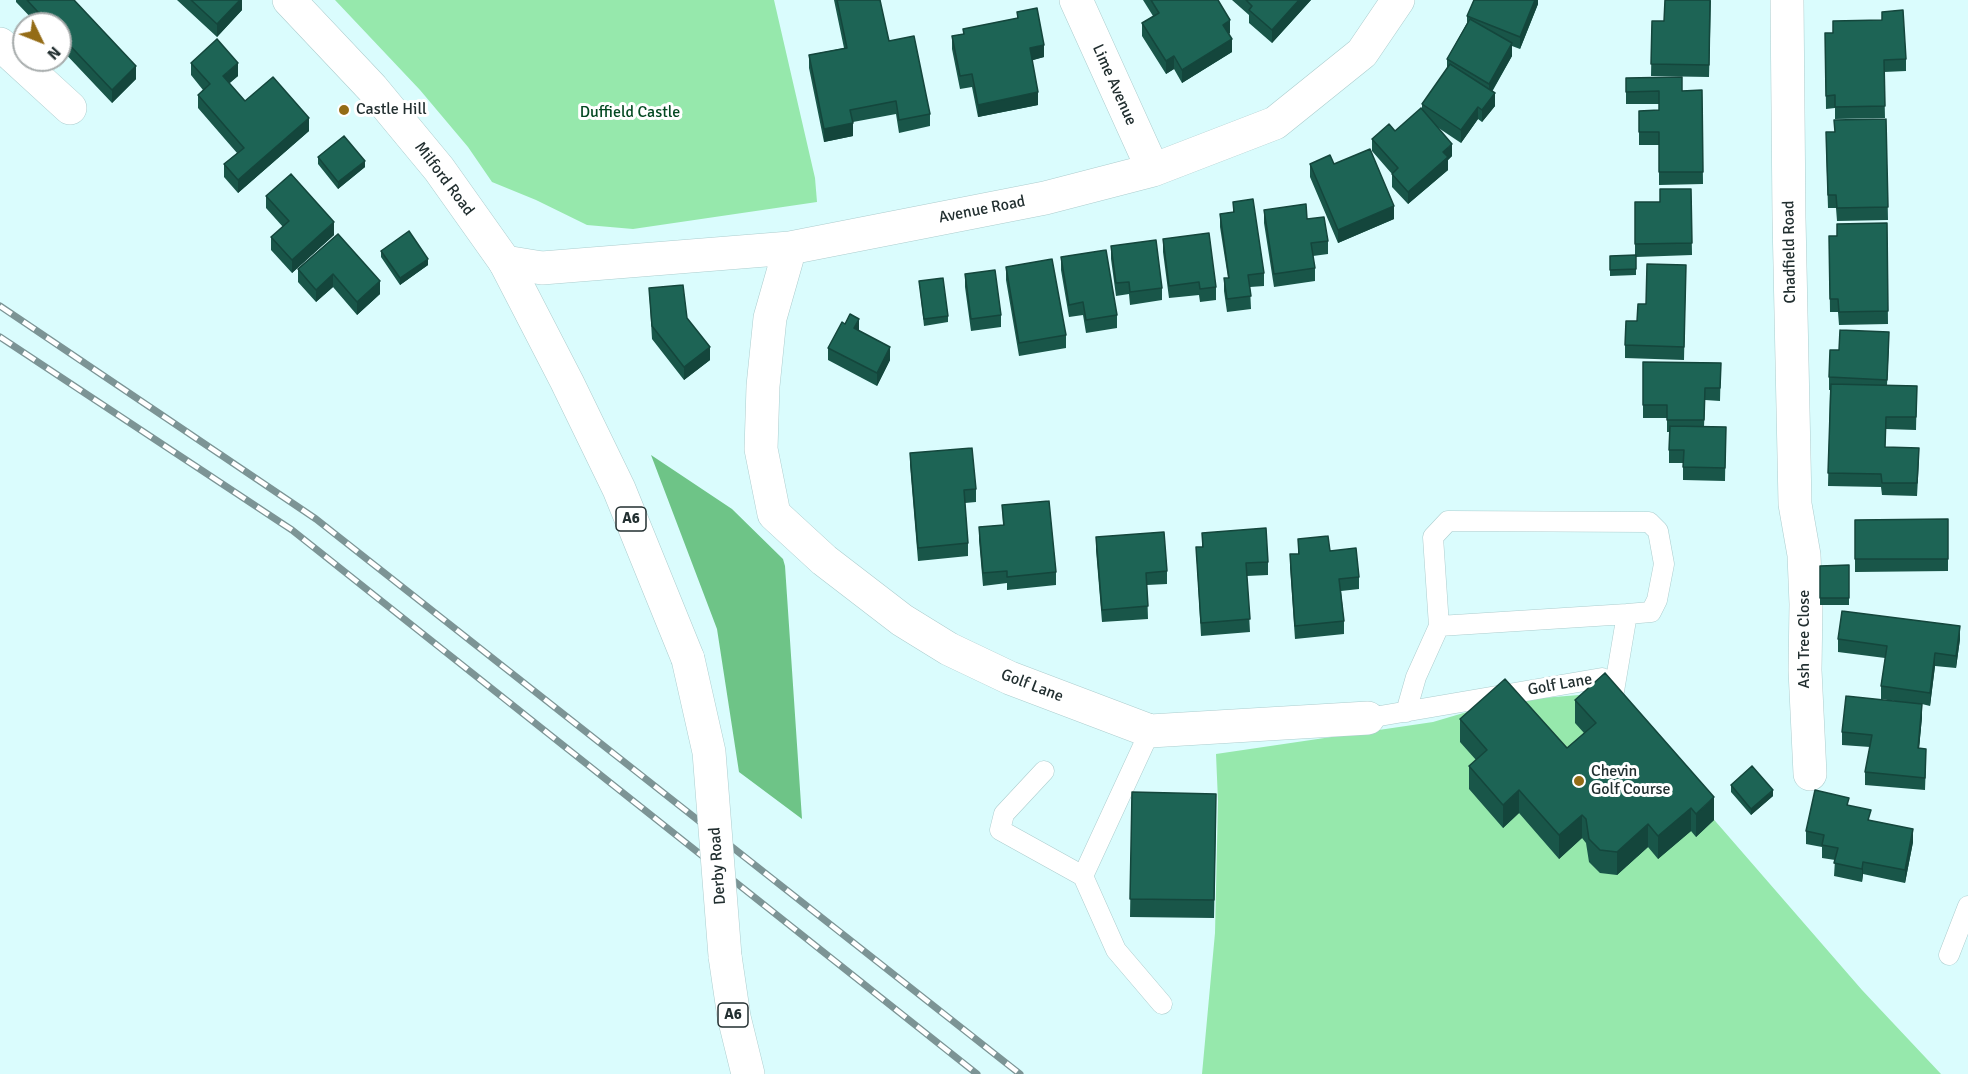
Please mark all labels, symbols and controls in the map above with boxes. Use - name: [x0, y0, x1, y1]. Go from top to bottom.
- north arrow: [12, 12, 72, 72]
- street label: Lime Avenue: [1088, 41, 1140, 129]
- text: N: [43, 42, 65, 64]
- place label: Castle Hill: [356, 100, 427, 120]
- marker: Castle Hill: [337, 103, 351, 117]
- park label: Duffield Castle: [580, 103, 680, 123]
- street label: Milford Road: [410, 138, 478, 220]
- street label: Avenue Road: [937, 192, 1027, 228]
- street label: Chadfield Road: [1780, 200, 1800, 304]
- road number: A6: [616, 507, 646, 531]
- street label: Ash Tree Close: [1795, 590, 1815, 688]
- street label: Golf Lane: [998, 665, 1066, 707]
- street label: Golf Lane: [1526, 670, 1594, 700]
- place label: Chevin Golf Course: [1591, 762, 1671, 800]
- marker: Chevin Golf Course: [1572, 774, 1586, 788]
- street label: Derby Road: [706, 826, 730, 906]
- road number: A6: [718, 1003, 748, 1027]

